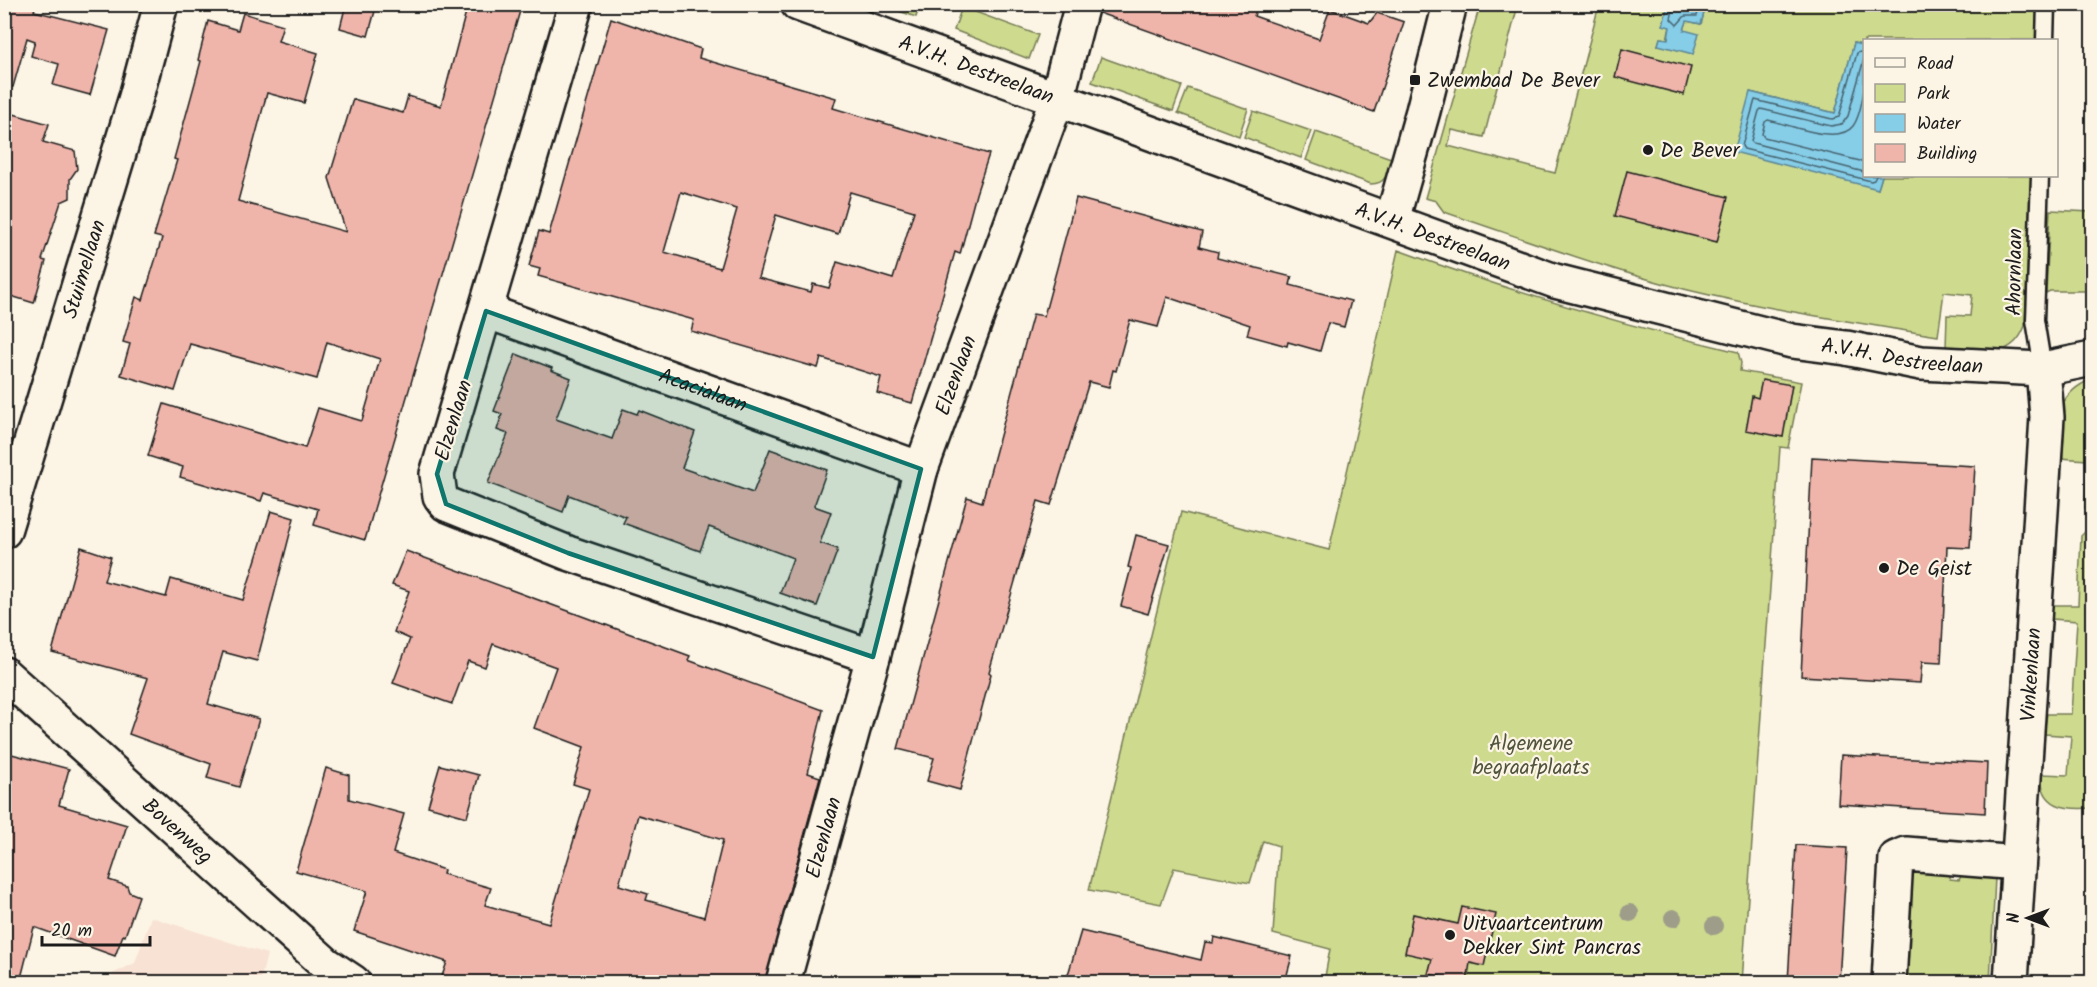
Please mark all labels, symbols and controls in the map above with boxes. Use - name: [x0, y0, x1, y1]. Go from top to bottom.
- street label: A.V.H. Destreelaan: [893, 27, 1058, 114]
- legend: [1863, 39, 2058, 177]
- text: Road: [1917, 50, 1954, 79]
- place label: Zwembad De Bever: [1427, 65, 1601, 98]
- marker: Zwembad De Bever: [1408, 73, 1422, 87]
- text: Park: [1917, 80, 1950, 109]
- text: Water: [1917, 110, 1962, 139]
- place label: De Bever: [1660, 135, 1741, 168]
- text: Building: [1917, 140, 1977, 169]
- marker: De Bever: [1641, 143, 1655, 157]
- street label: A.V.H. Destreelaan: [1350, 194, 1515, 281]
- street label: Stuimellaan: [55, 216, 116, 323]
- street label: Ahornlaan: [1998, 228, 2033, 316]
- street label: A.V.H. Destreelaan: [1819, 330, 1984, 384]
- street label: Elzenlaan: [927, 331, 987, 421]
- street label: Acacialaan: [654, 360, 752, 423]
- street label: Elzenlaan: [426, 376, 482, 465]
- place label: De Geist: [1896, 553, 1973, 586]
- marker: De Geist: [1877, 561, 1891, 575]
- street label: Vinkenlaan: [2013, 627, 2052, 723]
- park label: Algemene begraafplaats: [1473, 728, 1590, 785]
- street label: Bovenweg: [134, 791, 220, 873]
- street label: Elzenlaan: [797, 793, 852, 882]
- north arrow: [1998, 888, 2058, 948]
- place label: Uitvaartcentrum Dekker Sint Pancras: [1462, 908, 1641, 965]
- scale bar: [42, 909, 150, 947]
- text: N: [2002, 913, 2027, 923]
- text: 20 m: [51, 917, 92, 946]
- marker: Uitvaartcentrum Dekker Sint Pancras: [1443, 928, 1457, 942]

